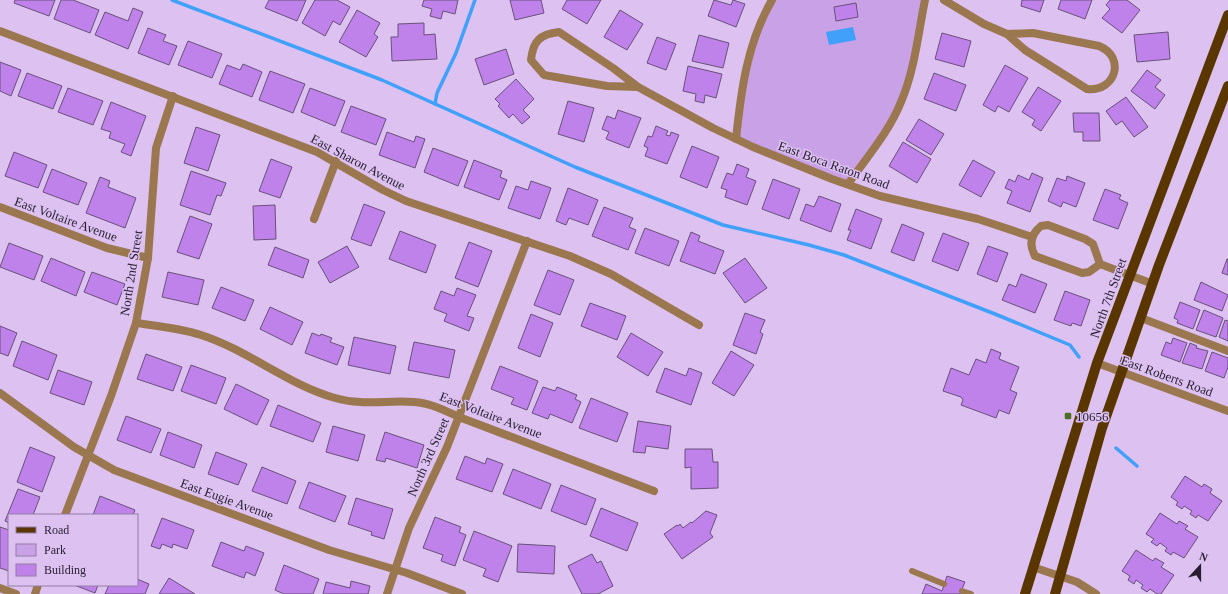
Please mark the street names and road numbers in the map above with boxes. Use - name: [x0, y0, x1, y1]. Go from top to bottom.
- street label: East Sharon Avenue: [308, 131, 408, 193]
- street label: East Boca Raton Road: [776, 138, 892, 192]
- street label: East Voltaire Avenue: [13, 193, 120, 245]
- street label: North 2nd Street: [117, 229, 145, 317]
- street label: North 7th Street: [1087, 256, 1130, 340]
- street label: East Roberts Road: [1119, 352, 1215, 400]
- street label: East Voltaire Avenue: [438, 389, 544, 441]
- street label: North 3rd Street: [404, 415, 452, 499]
- street label: East Eugie Avenue: [178, 475, 276, 523]

